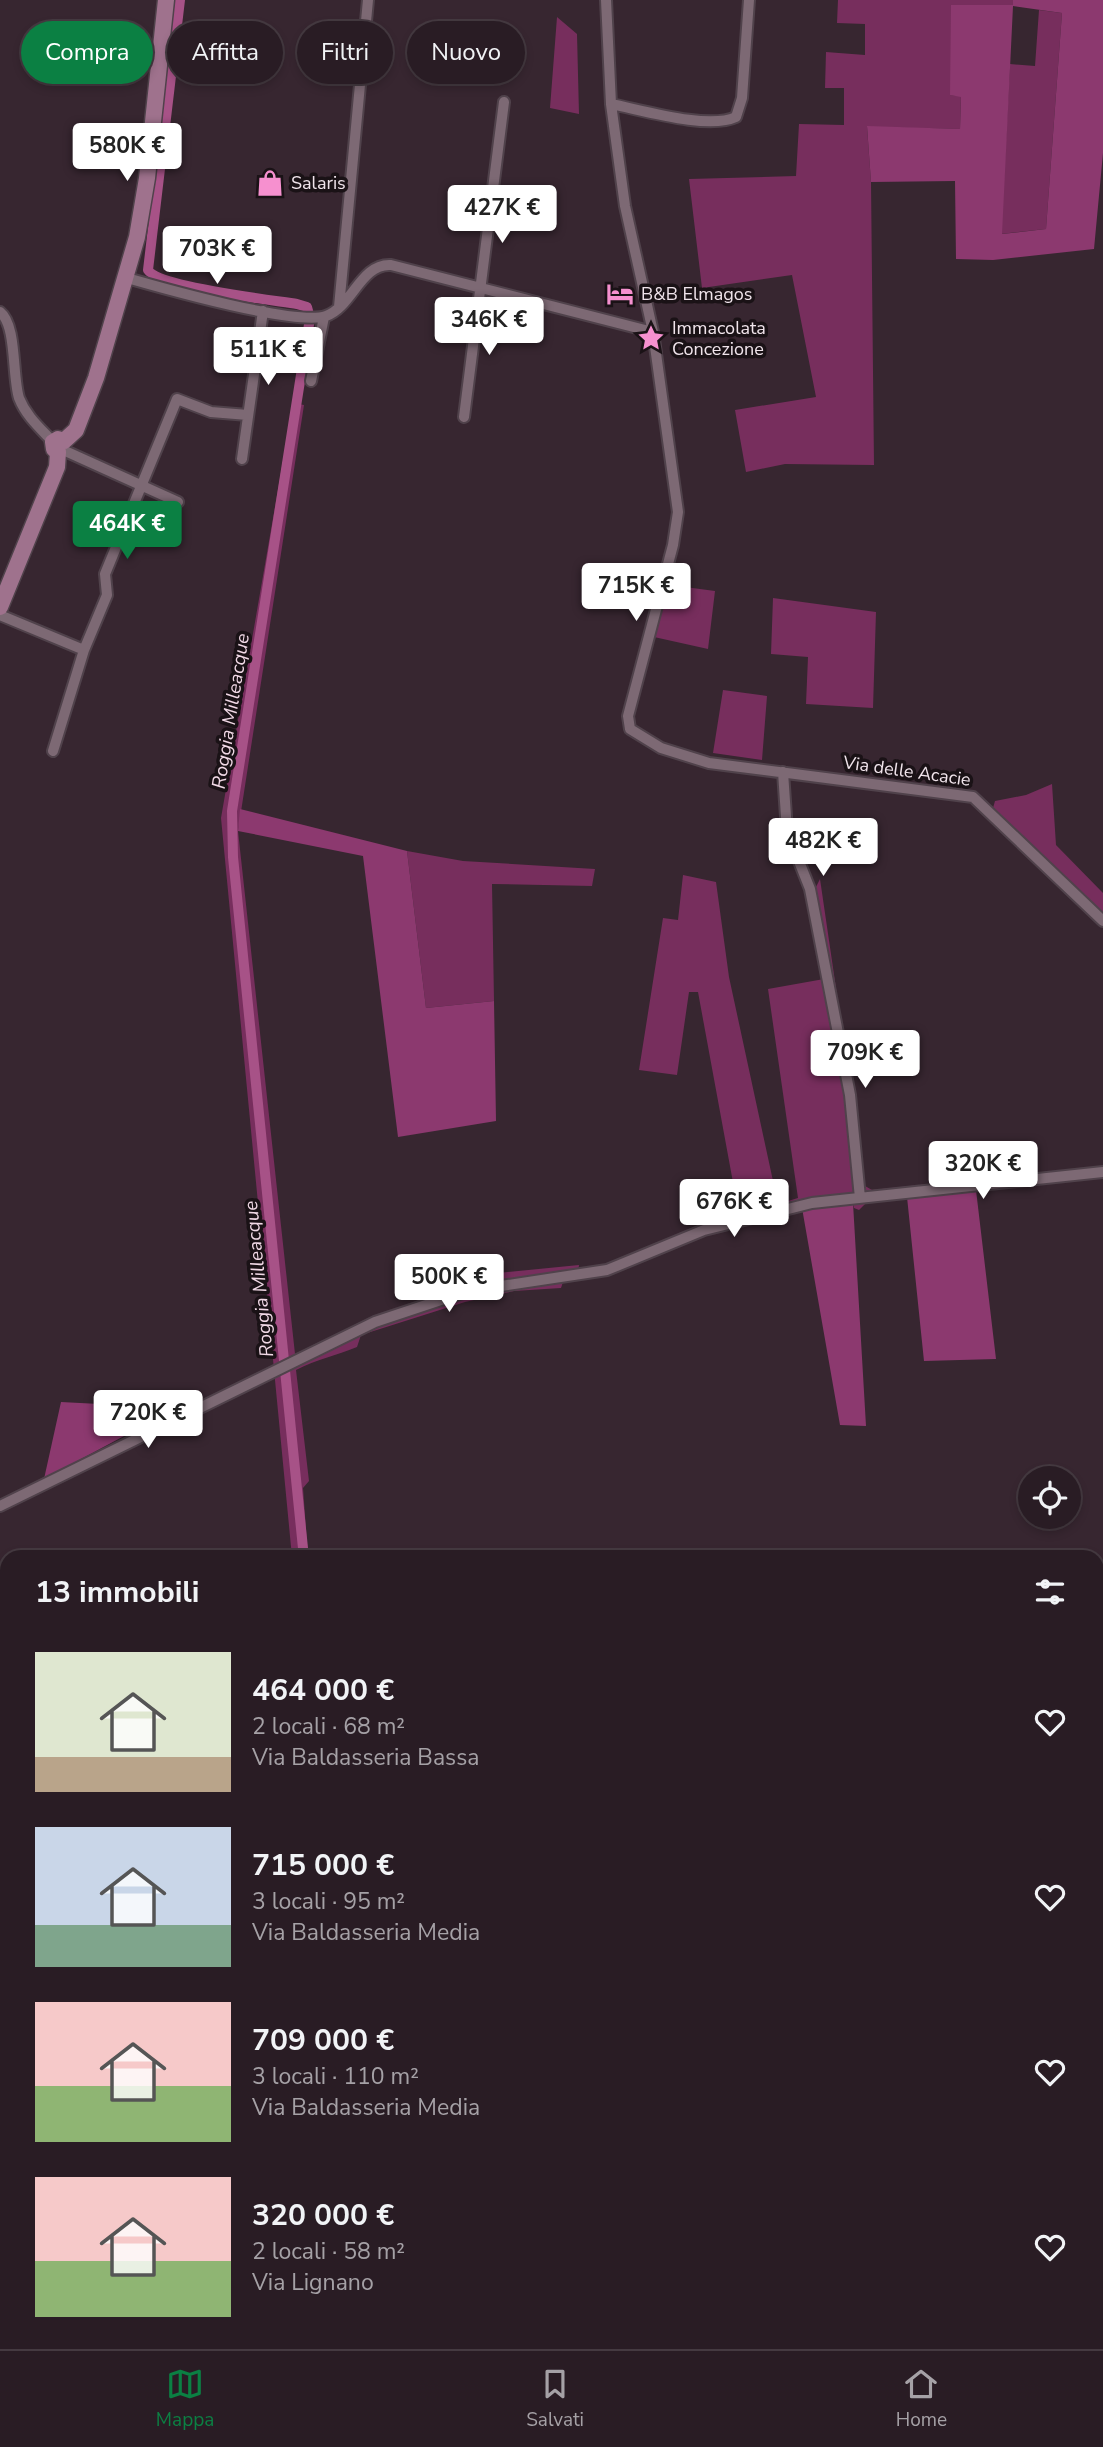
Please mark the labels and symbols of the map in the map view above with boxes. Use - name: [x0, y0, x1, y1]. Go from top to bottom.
- pin: 580K €: [70, 124, 184, 183]
- shop icon: Salaris: [255, 168, 285, 198]
- place label: Salaris: [291, 171, 346, 195]
- pin: 427K €: [445, 186, 559, 245]
- pin: 703K €: [160, 226, 274, 286]
- hotel icon: B&B Elmagos: [605, 279, 635, 309]
- place label: B&B Elmagos: [641, 282, 752, 306]
- pin: 346K €: [432, 298, 546, 357]
- place label: Immacolata Concezione: [672, 316, 766, 361]
- place icon: Immacolata Concezione: [636, 323, 666, 353]
- pin: 511K €: [211, 328, 325, 387]
- pin: 464K €: [70, 502, 184, 561]
- pin: 715K €: [579, 564, 693, 623]
- water label: Roggia Milleacque: [206, 632, 256, 791]
- street label: Via delle Acacie: [841, 750, 972, 792]
- pin: 482K €: [766, 818, 880, 878]
- pin: 709K €: [808, 1030, 922, 1090]
- pin: 320K €: [926, 1142, 1040, 1201]
- pin: 676K €: [677, 1180, 791, 1239]
- water label: Roggia Milleacque: [238, 1199, 280, 1358]
- pin: 500K €: [392, 1254, 506, 1314]
- pin: 720K €: [91, 1390, 205, 1450]

